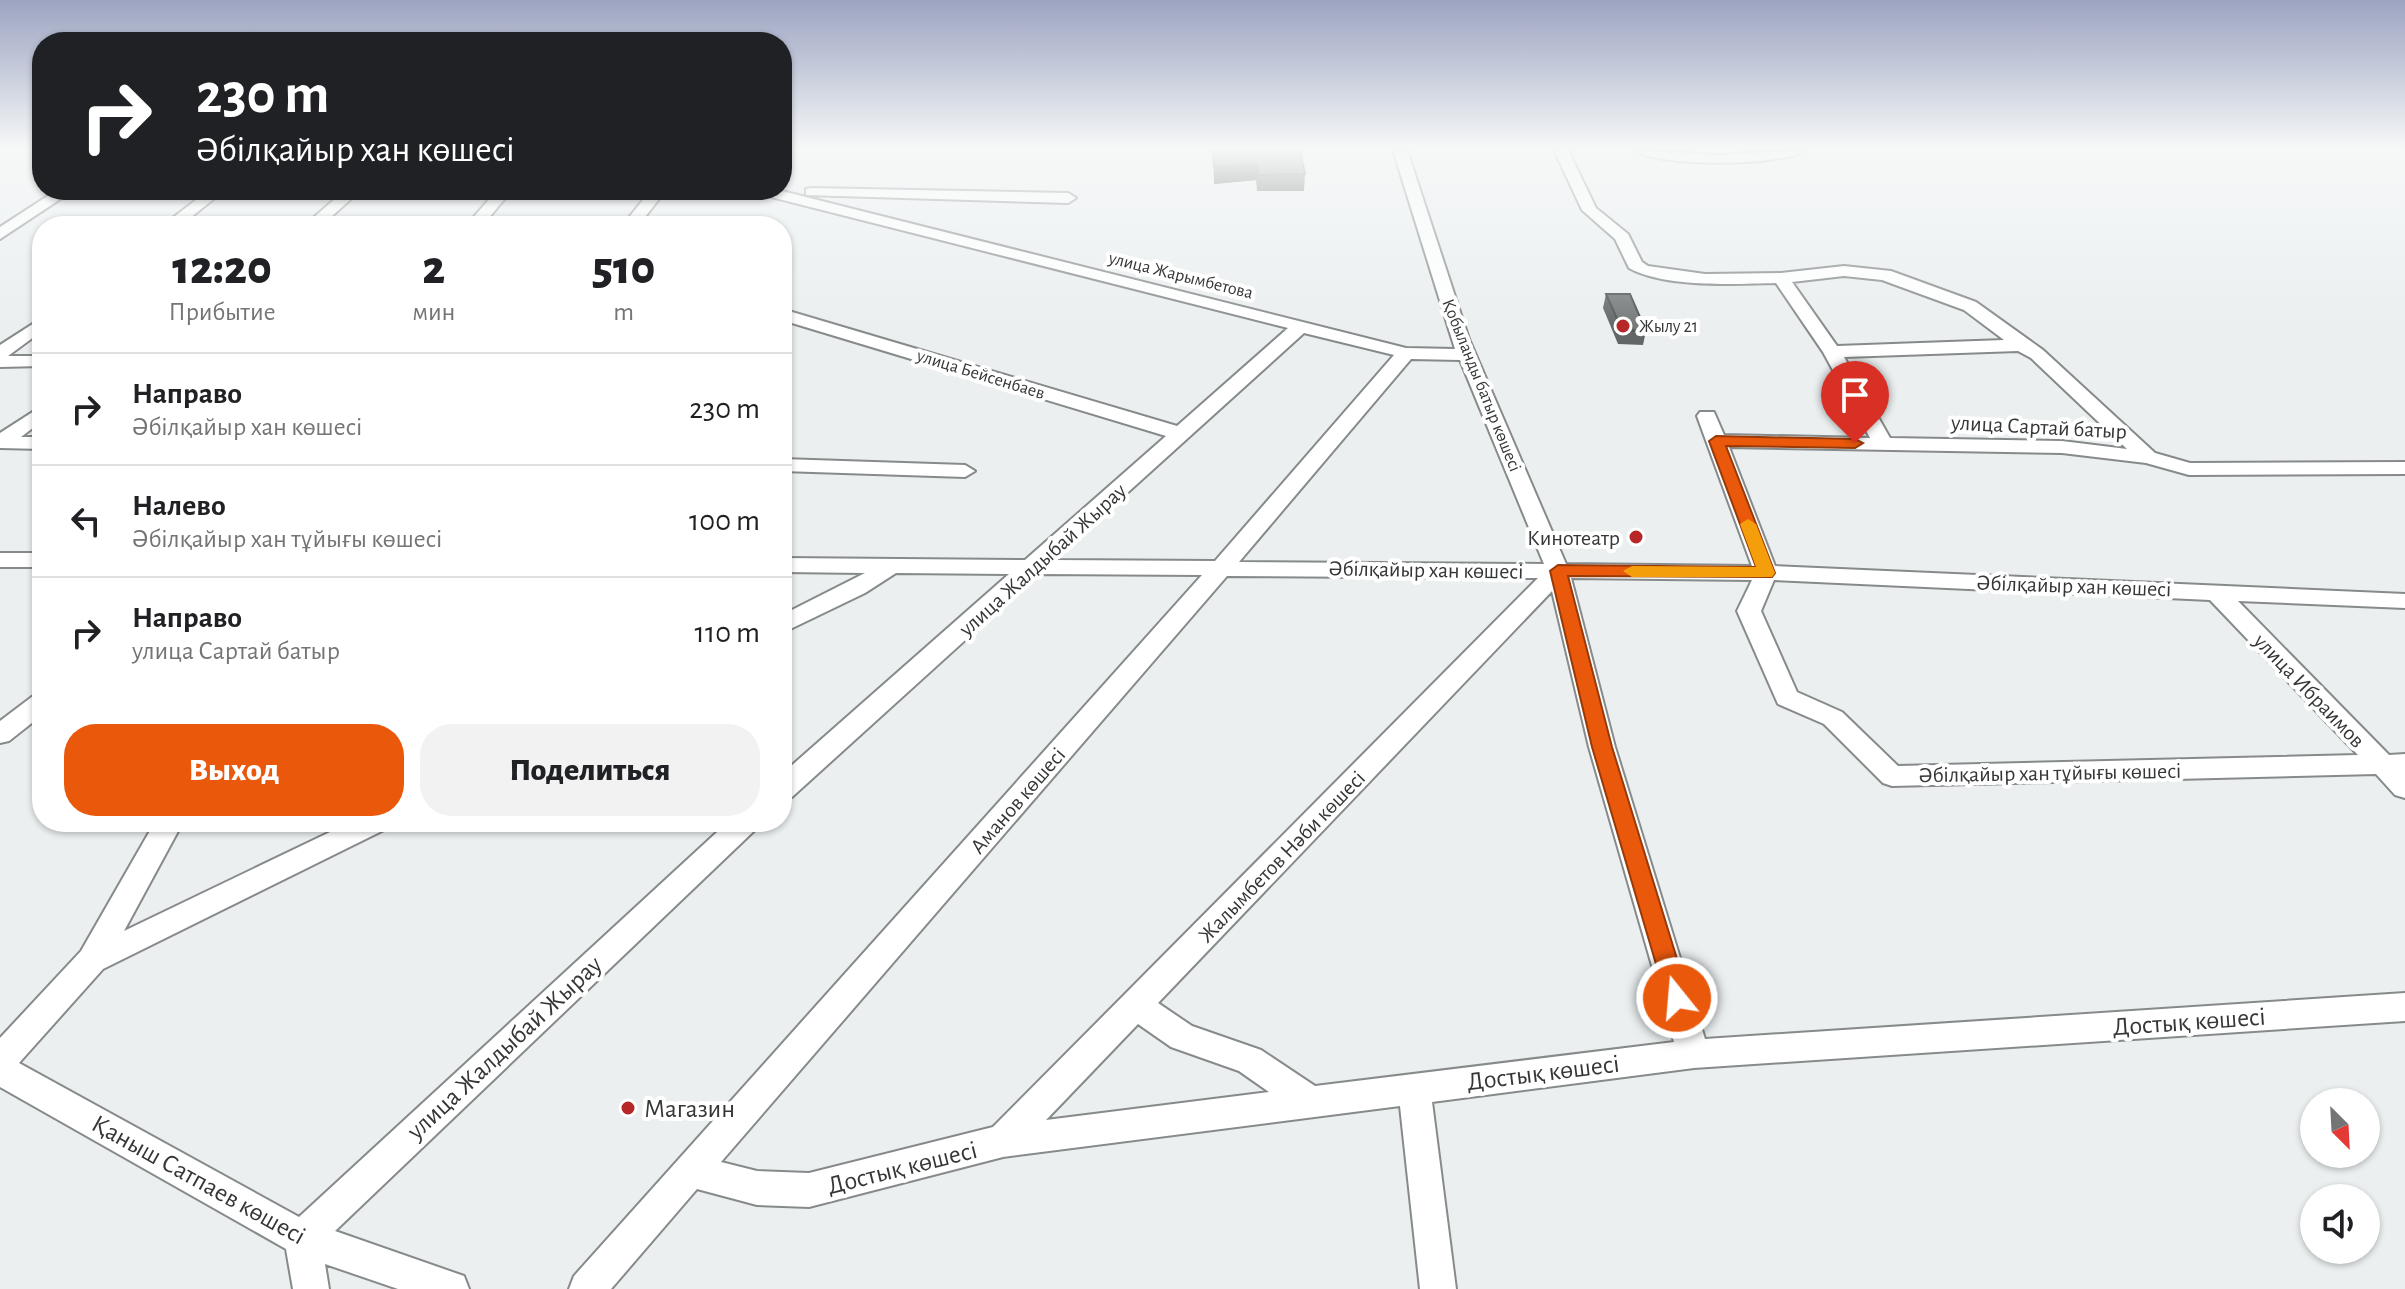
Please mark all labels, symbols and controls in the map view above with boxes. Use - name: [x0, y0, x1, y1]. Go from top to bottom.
- icon: right: [64, 64, 168, 168]
- text: 230 m: [196, 67, 329, 123]
- text: Әбілқайыр хан көшесі: [196, 132, 515, 168]
- text: 12:20: [172, 245, 272, 293]
- text: 2: [422, 245, 445, 293]
- text: 510: [592, 245, 655, 293]
- street label: улица Жарымбетова: [1106, 248, 1255, 303]
- street label: Қобыланды батыр көшесі: [1438, 296, 1525, 474]
- text: Прибытие: [169, 299, 276, 325]
- text: мин: [412, 299, 455, 325]
- text: m: [613, 299, 634, 325]
- marker: Жылу 21: [1614, 317, 1632, 335]
- place label: Жылу 21: [1639, 318, 1698, 336]
- street label: улица Бейсенбаев: [914, 346, 1047, 403]
- pin: [1821, 361, 1889, 443]
- icon: arrive: [1833, 373, 1877, 417]
- text: Направо: [132, 379, 242, 409]
- icon: right: [64, 387, 108, 431]
- text: 230 m: [689, 394, 760, 424]
- street label: улица Сартай батыр: [1950, 411, 2127, 443]
- text: Әбілқайыр хан көшесі: [132, 414, 362, 440]
- street label: улица Жалдыбай Жырау: [954, 479, 1131, 641]
- text: Налево: [132, 491, 226, 521]
- icon: left: [64, 499, 108, 543]
- text: 100 m: [689, 506, 760, 536]
- text: Әбілқайыр хан тұйығы көшесі: [132, 526, 442, 552]
- place label: Кинотеатр: [1527, 527, 1620, 549]
- marker: Кинотеатр: [1627, 528, 1645, 546]
- street label: Әбілқайыр хан көшесі: [1328, 557, 1524, 583]
- street label: Әбілқайыр хан көшесі: [1976, 572, 2172, 600]
- text: Направо: [132, 603, 242, 633]
- icon: right: [64, 611, 108, 655]
- text: 110 m: [695, 618, 760, 648]
- street label: улица Ибраимов: [2249, 629, 2369, 752]
- text: улица Сартай батыр: [132, 638, 340, 664]
- button: Выход: [64, 724, 404, 816]
- button: Поделиться: [420, 724, 760, 816]
- street label: Аманов көшесі: [966, 744, 1069, 858]
- street label: Әбілқайыр хан тұйығы көшесі: [1919, 760, 2182, 786]
- street label: Жалымбетов Нәби көшесі: [1194, 767, 1369, 947]
- street label: улица Жалдыбай Жырау: [402, 951, 607, 1145]
- position arrow: [1635, 956, 1719, 1040]
- street label: Достық көшесі: [2112, 1004, 2266, 1040]
- street label: Достық көшесі: [1465, 1051, 1621, 1095]
- north arrow: [2300, 1088, 2380, 1168]
- map controls: [2300, 1088, 2380, 1264]
- place label: Магазин: [644, 1096, 735, 1122]
- marker: Магазин: [619, 1099, 637, 1117]
- street label: Қаныш Сатпаев көшесі: [87, 1110, 310, 1249]
- street label: Достық көшесі: [825, 1137, 980, 1199]
- button: sound: [2300, 1184, 2380, 1264]

